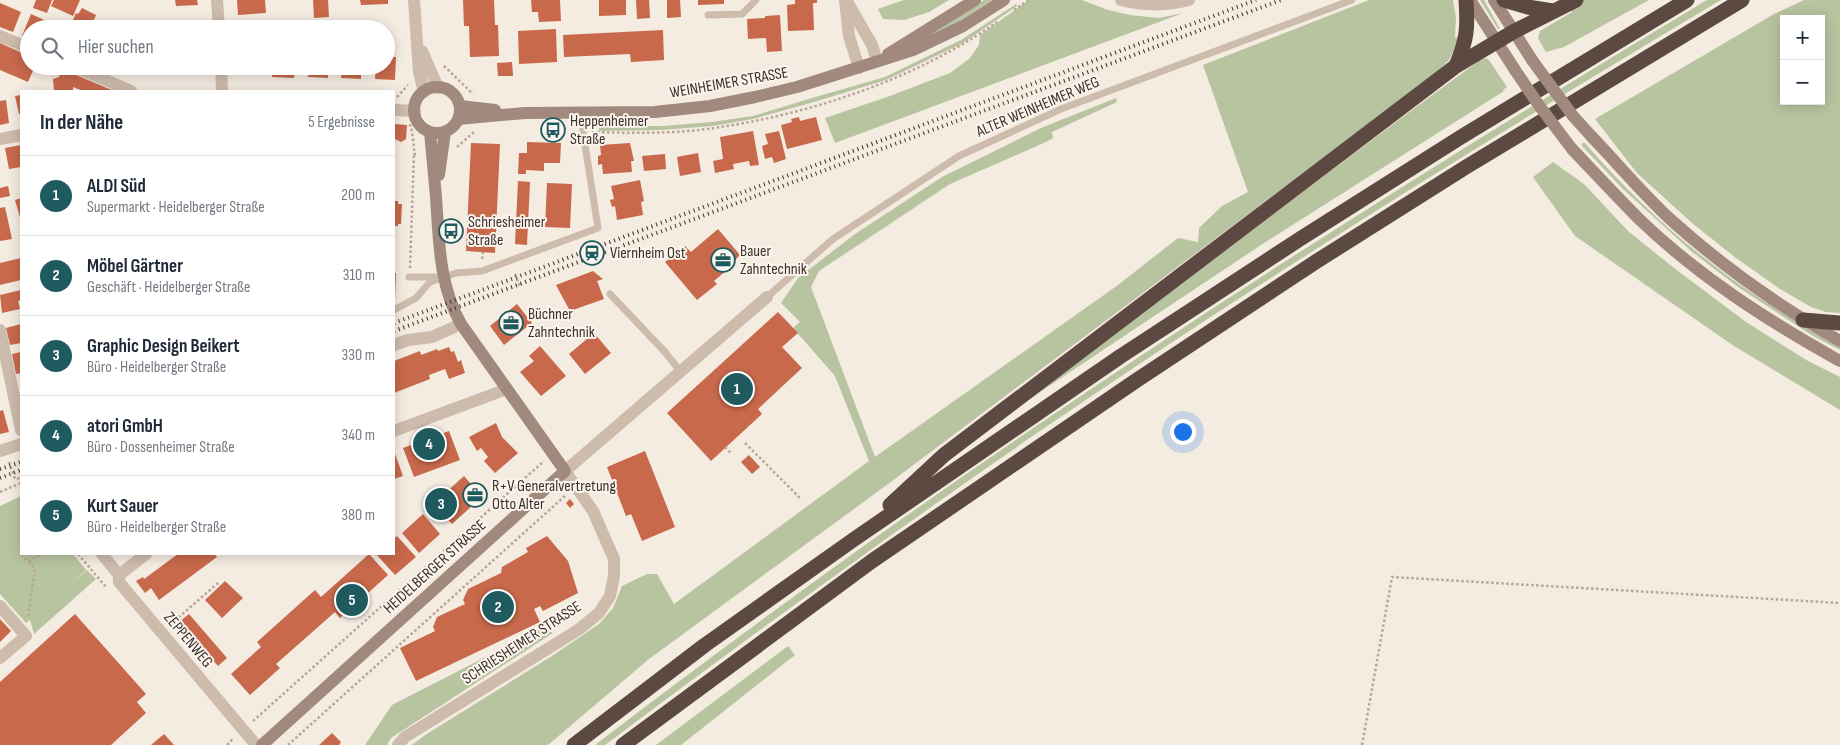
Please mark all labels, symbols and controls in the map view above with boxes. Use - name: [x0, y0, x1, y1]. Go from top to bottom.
- map controls: [1780, 15, 1825, 105]
- button: +: [1780, 15, 1825, 60]
- search box: [20, 20, 395, 75]
- icon: search: [38, 34, 66, 62]
- text: Hier suchen: [78, 36, 154, 59]
- button: −: [1780, 60, 1825, 105]
- street label: WEINHEIMER STRASSE: [668, 63, 790, 103]
- street label: ALTER WEINHEIMER WEG: [973, 72, 1102, 142]
- text: In der Nähe: [40, 110, 123, 135]
- place label: Heppenheimer Straße: [570, 112, 649, 149]
- text: 5 Ergebnisse: [308, 113, 375, 132]
- bus stop icon: Heppenheimer Straße: [540, 117, 566, 143]
- text: ALDI Süd: [87, 175, 146, 198]
- text: 1: [53, 186, 59, 205]
- text: 200 m: [341, 186, 375, 205]
- text: Supermarkt · Heidelberger Straße: [87, 198, 265, 217]
- place label: Schriesheimer Straße: [468, 213, 546, 250]
- bus stop icon: Schriesheimer Straße: [438, 218, 464, 244]
- station icon: Viernheim Ost: [579, 240, 605, 266]
- place label: Bauer Zahntechnik: [740, 242, 807, 279]
- place label: Viernheim Ost: [610, 244, 686, 263]
- office icon: Bauer Zahntechnik: [710, 247, 736, 273]
- text: Möbel Gärtner: [87, 255, 183, 278]
- text: 2: [52, 266, 60, 285]
- text: 310 m: [343, 266, 375, 285]
- text: Geschäft · Heidelberger Straße: [87, 278, 250, 297]
- place label: Büchner Zahntechnik: [528, 305, 595, 342]
- office icon: Büchner Zahntechnik: [498, 310, 524, 336]
- text: Graphic Design Beikert: [87, 335, 240, 358]
- text: 3: [52, 346, 60, 365]
- text: 330 m: [342, 346, 375, 365]
- text: Büro · Heidelberger Straße: [87, 358, 226, 377]
- pin: 1: [721, 370, 753, 408]
- text: atori GmbH: [87, 415, 163, 438]
- your location: [1170, 419, 1196, 445]
- pin: 4: [413, 425, 445, 463]
- text: 4: [52, 426, 60, 445]
- text: 340 m: [342, 426, 375, 445]
- text: Büro · Dossenheimer Straße: [87, 438, 235, 457]
- place label: R+V Generalvertretung Otto Alter: [492, 477, 616, 514]
- office icon: R+V Generalvertretung Otto Alter: [462, 482, 488, 508]
- pin: 3: [425, 485, 457, 523]
- text: Kurt Sauer: [87, 495, 158, 518]
- text: 5: [52, 506, 60, 525]
- text: 380 m: [341, 506, 375, 525]
- street label: HEIDELBERGER STRASSE: [380, 516, 490, 618]
- text: Büro · Heidelberger Straße: [87, 518, 226, 537]
- pin: 5: [336, 581, 368, 619]
- pin: 2: [482, 588, 514, 626]
- street label: SCHRIESHEIMER STRASSE: [459, 597, 585, 689]
- street label: ZEPPENWEG: [159, 608, 217, 672]

